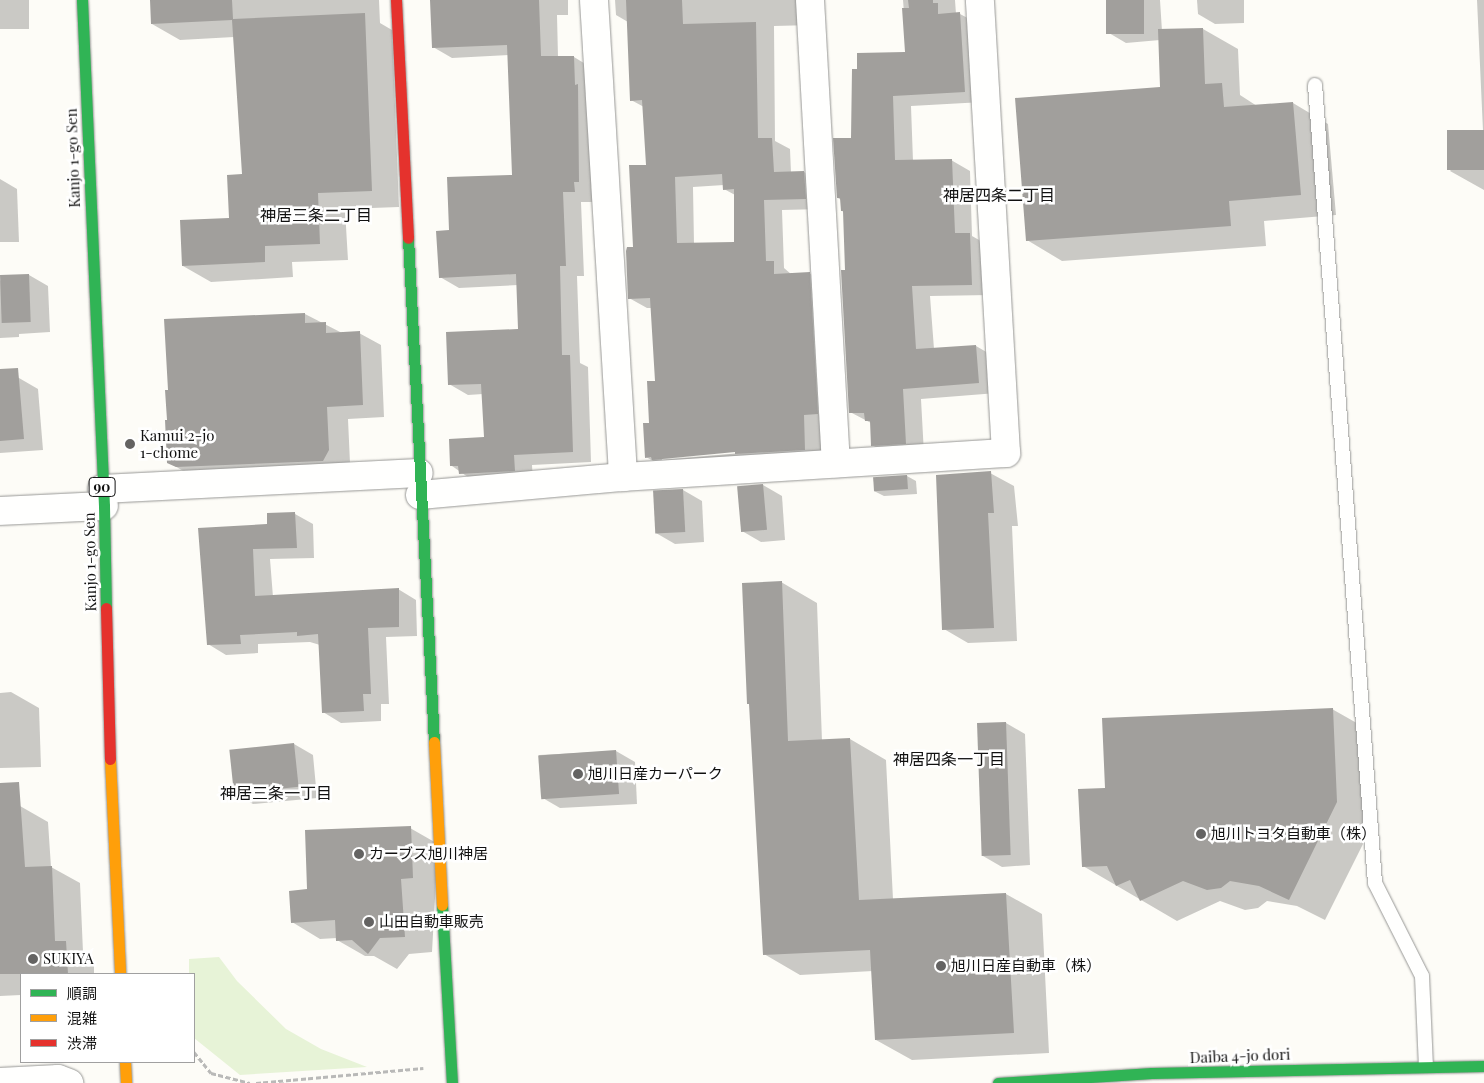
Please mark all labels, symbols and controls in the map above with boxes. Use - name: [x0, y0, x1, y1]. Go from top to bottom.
- street label: Kanjo 1-go Sen: [62, 108, 84, 208]
- district label: 神居四条二丁目: [943, 185, 1055, 205]
- district label: 神居三条二丁目: [260, 205, 372, 225]
- place label: Kamui 2-jo 1-chome: [140, 426, 214, 461]
- marker: Kamui 2-jo 1-chome: [124, 438, 136, 450]
- road number: 90: [88, 476, 116, 498]
- street label: Kanjo 1-go Sen: [80, 512, 100, 612]
- district label: 神居四条一丁目: [893, 749, 1005, 769]
- place label: 旭川日産カーパーク: [588, 765, 723, 783]
- marker: 旭川日産カーパーク: [572, 768, 584, 780]
- district label: 神居三条一丁目: [220, 783, 332, 803]
- place label: 旭川トヨタ自動車（株）: [1211, 825, 1376, 843]
- marker: 旭川トヨタ自動車（株）: [1195, 828, 1207, 840]
- place label: カーブス旭川神居: [369, 845, 489, 863]
- marker: カーブス旭川神居: [353, 848, 365, 860]
- place label: 山田自動車販売: [379, 913, 484, 931]
- marker: 山田自動車販売: [363, 916, 375, 928]
- place label: SUKIYA: [43, 950, 94, 968]
- marker: SUKIYA: [27, 953, 39, 965]
- place label: 旭川日産自動車（株）: [951, 957, 1101, 975]
- marker: 旭川日産自動車（株）: [935, 960, 947, 972]
- legend: [20, 973, 195, 1063]
- text: 順調: [67, 983, 97, 1003]
- text: 混雑: [67, 1008, 97, 1028]
- text: 渋滞: [67, 1033, 97, 1053]
- street label: Daiba 4-jo dori: [1189, 1045, 1291, 1067]

